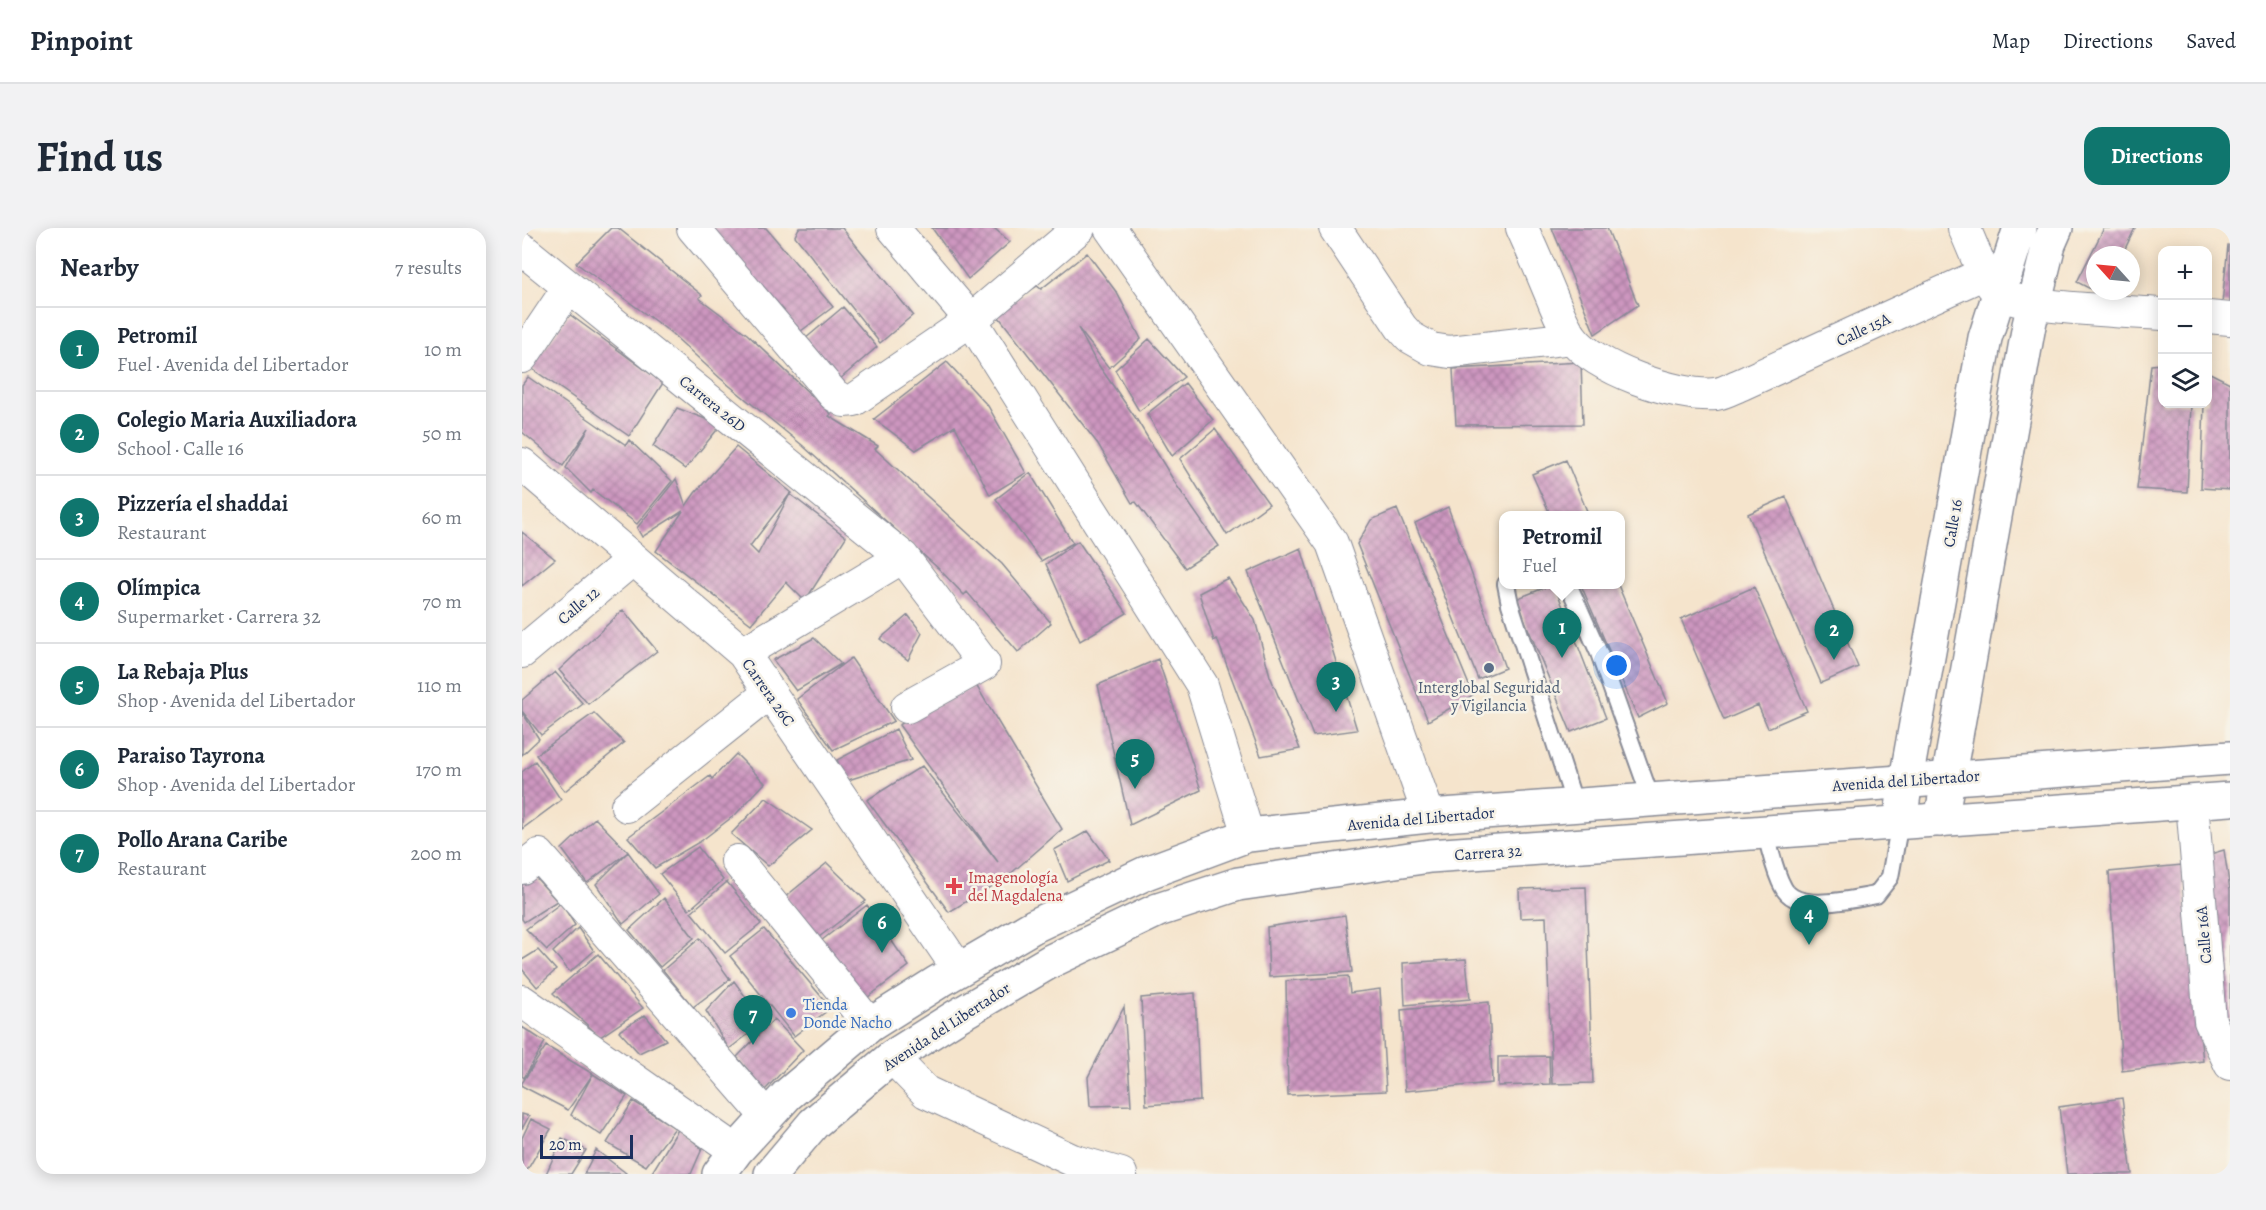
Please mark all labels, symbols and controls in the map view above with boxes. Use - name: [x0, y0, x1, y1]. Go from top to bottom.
- text: Pinpoint: [30, 22, 133, 60]
- text: Map: [1992, 27, 2030, 55]
- text: Directions: [2063, 27, 2153, 55]
- text: Saved: [2186, 27, 2236, 55]
- button: Directions: [2084, 127, 2230, 185]
- text: Find us: [36, 128, 163, 185]
- north arrow: [2086, 246, 2140, 300]
- map controls: [2158, 246, 2212, 408]
- button: +: [2158, 246, 2212, 300]
- text: Nearby: [60, 250, 139, 285]
- text: 7 results: [395, 254, 462, 281]
- button: −: [2158, 300, 2212, 354]
- street label: Calle 15A: [1833, 308, 1895, 352]
- text: Petromil: [117, 321, 197, 351]
- text: 1: [76, 336, 83, 363]
- text: 10 m: [424, 336, 462, 363]
- text: Fuel · Avenida del Libertador: [117, 351, 349, 378]
- button: layers: [2158, 354, 2212, 408]
- street label: Carrera 26D: [675, 370, 750, 437]
- text: Colegio Maria Auxiliadora: [117, 405, 357, 435]
- text: 2: [75, 420, 84, 447]
- text: 50 m: [422, 420, 462, 447]
- text: School · Calle 16: [117, 435, 244, 462]
- text: Pizzería el shaddai: [117, 489, 288, 519]
- street label: Calle 16: [1938, 497, 1968, 549]
- text: 3: [75, 504, 84, 531]
- text: 60 m: [422, 504, 462, 531]
- popup: [1499, 511, 1625, 589]
- text: Restaurant: [117, 519, 207, 546]
- text: Petromil: [1522, 522, 1602, 552]
- text: Fuel: [1522, 552, 1557, 579]
- text: Olímpica: [117, 573, 201, 603]
- street label: Calle 12: [553, 581, 605, 630]
- text: 4: [75, 588, 84, 615]
- text: 70 m: [422, 588, 462, 615]
- text: Supermarket · Carrera 32: [117, 603, 321, 630]
- pin: 1: [1542, 608, 1582, 658]
- pin: 2: [1814, 610, 1854, 660]
- your location: [1602, 651, 1631, 680]
- street label: Carrera 26C: [737, 654, 800, 731]
- text: La Rebaja Plus: [117, 657, 248, 687]
- marker: Interglobal Seguridad y Vigilancia: [1482, 661, 1496, 675]
- pin: 3: [1316, 662, 1356, 712]
- text: 5: [75, 672, 84, 699]
- text: 110 m: [417, 672, 462, 699]
- place label: Interglobal Seguridad y Vigilancia: [1418, 677, 1561, 717]
- text: Shop · Avenida del Libertador: [117, 687, 355, 714]
- pin: 5: [1116, 740, 1154, 789]
- text: Paraiso Tayrona: [117, 741, 265, 771]
- text: 6: [75, 756, 84, 783]
- text: 170 m: [416, 756, 462, 783]
- street label: Avenida del Libertador: [1831, 765, 1981, 797]
- text: Shop · Avenida del Libertador: [117, 771, 355, 798]
- street label: Avenida del Libertador: [1345, 802, 1496, 836]
- text: Pollo Arana Caribe: [117, 825, 288, 855]
- text: 7: [75, 840, 84, 867]
- text: 200 m: [411, 840, 462, 867]
- street label: Carrera 32: [1454, 840, 1523, 866]
- text: Restaurant: [117, 855, 207, 882]
- place label: Imagenología del Magdalena: [968, 867, 1064, 907]
- marker: Imagenología del Magdalena: [945, 877, 963, 895]
- pin: 4: [1790, 896, 1828, 945]
- pin: 6: [862, 904, 902, 953]
- street label: Calle 16A: [2190, 905, 2217, 965]
- street label: Avenida del Libertador: [878, 977, 1015, 1077]
- place label: Tienda Donde Nacho: [803, 994, 892, 1034]
- pin: 7: [734, 996, 772, 1045]
- marker: Tienda Donde Nacho: [784, 1006, 798, 1020]
- scale bar: [540, 1132, 633, 1160]
- text: 20 m: [549, 1134, 582, 1156]

